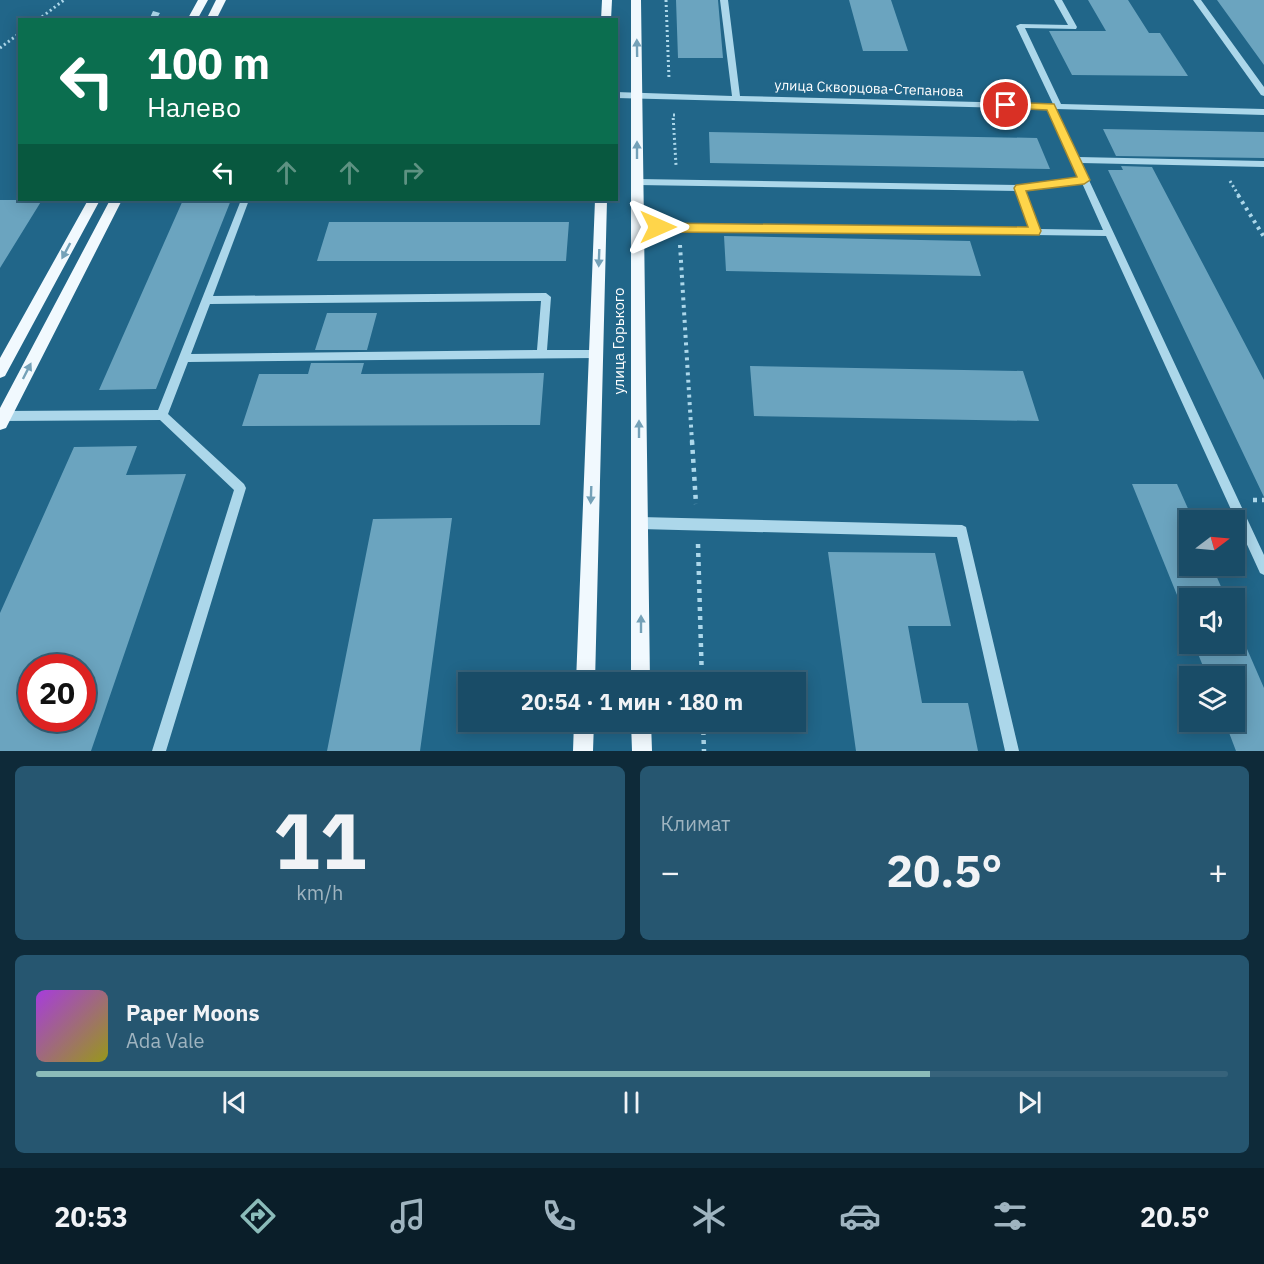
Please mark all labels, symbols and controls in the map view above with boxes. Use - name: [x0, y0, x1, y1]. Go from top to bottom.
- text: 100 m: [147, 36, 270, 91]
- one-way arrow: [632, 38, 641, 57]
- icon: left: [48, 42, 126, 120]
- street label: улица Скворцова-Степанова: [774, 76, 964, 100]
- pin: [980, 79, 1031, 130]
- icon: arrive: [989, 88, 1022, 121]
- text: Налево: [147, 89, 241, 124]
- one-way arrow: [633, 141, 642, 160]
- icon: left: [207, 156, 240, 189]
- icon: ahead: [270, 156, 303, 189]
- icon: ahead: [333, 156, 366, 189]
- icon: right: [396, 156, 429, 189]
- position arrow: [626, 195, 690, 259]
- one-way arrow: [61, 243, 71, 260]
- one-way arrow: [594, 248, 604, 267]
- street label: улица Горького: [609, 287, 628, 395]
- one-way arrow: [22, 363, 32, 380]
- one-way arrow: [634, 420, 644, 439]
- one-way arrow: [587, 485, 596, 504]
- north arrow: [1179, 510, 1245, 576]
- map controls: [1179, 510, 1245, 732]
- button: sound: [1179, 588, 1245, 654]
- one-way arrow: [636, 615, 646, 634]
- speed limit sign: 20: [18, 654, 96, 732]
- button: layers: [1179, 666, 1245, 732]
- text: 20:54 · 1 мин · 180 m: [521, 687, 743, 716]
- text: 11: [273, 789, 367, 890]
- text: Климат: [661, 810, 731, 837]
- text: 20.5°: [886, 841, 1002, 899]
- text: −: [661, 850, 680, 893]
- text: +: [1208, 850, 1228, 893]
- text: km/h: [296, 879, 343, 906]
- text: Paper Moons: [126, 998, 259, 1027]
- text: Ada Vale: [126, 1027, 205, 1054]
- icon: previous: [218, 1086, 251, 1119]
- icon: pause: [615, 1086, 648, 1119]
- icon: next: [1013, 1086, 1046, 1119]
- icon: directions: [237, 1195, 279, 1237]
- icon: music: [387, 1195, 429, 1237]
- icon: phone: [538, 1195, 580, 1237]
- icon: climate: [688, 1195, 730, 1237]
- icon: car: [839, 1195, 881, 1237]
- icon: filters: [989, 1195, 1031, 1237]
- text: 20:53: [54, 1199, 128, 1234]
- text: 20.5°: [1140, 1199, 1210, 1234]

